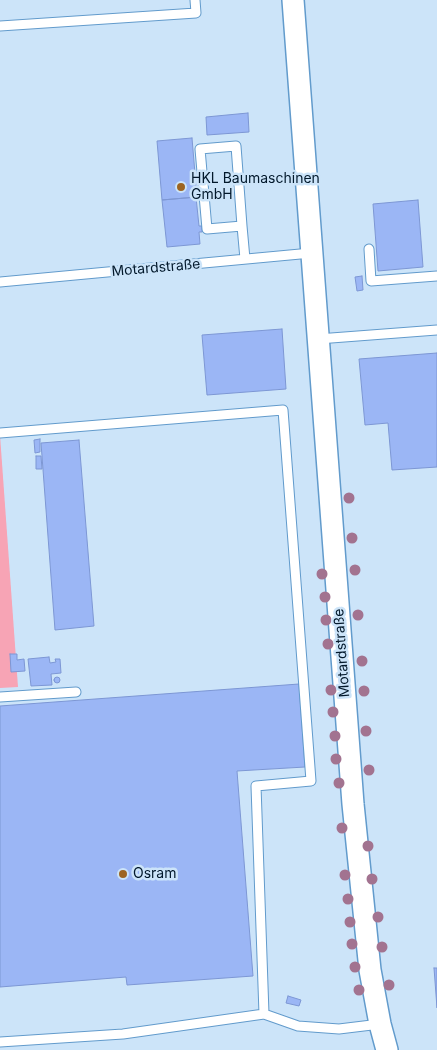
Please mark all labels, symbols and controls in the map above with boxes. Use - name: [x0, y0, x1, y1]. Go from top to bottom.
- place label: HKL Baumaschinen GmbH: [191, 171, 320, 203]
- marker: HKL Baumaschinen GmbH: [175, 181, 187, 193]
- street label: Motardstraße: [111, 256, 201, 280]
- street label: Motardstraße: [331, 608, 353, 698]
- place label: Osram: [133, 866, 176, 882]
- marker: Osram: [117, 868, 129, 880]

